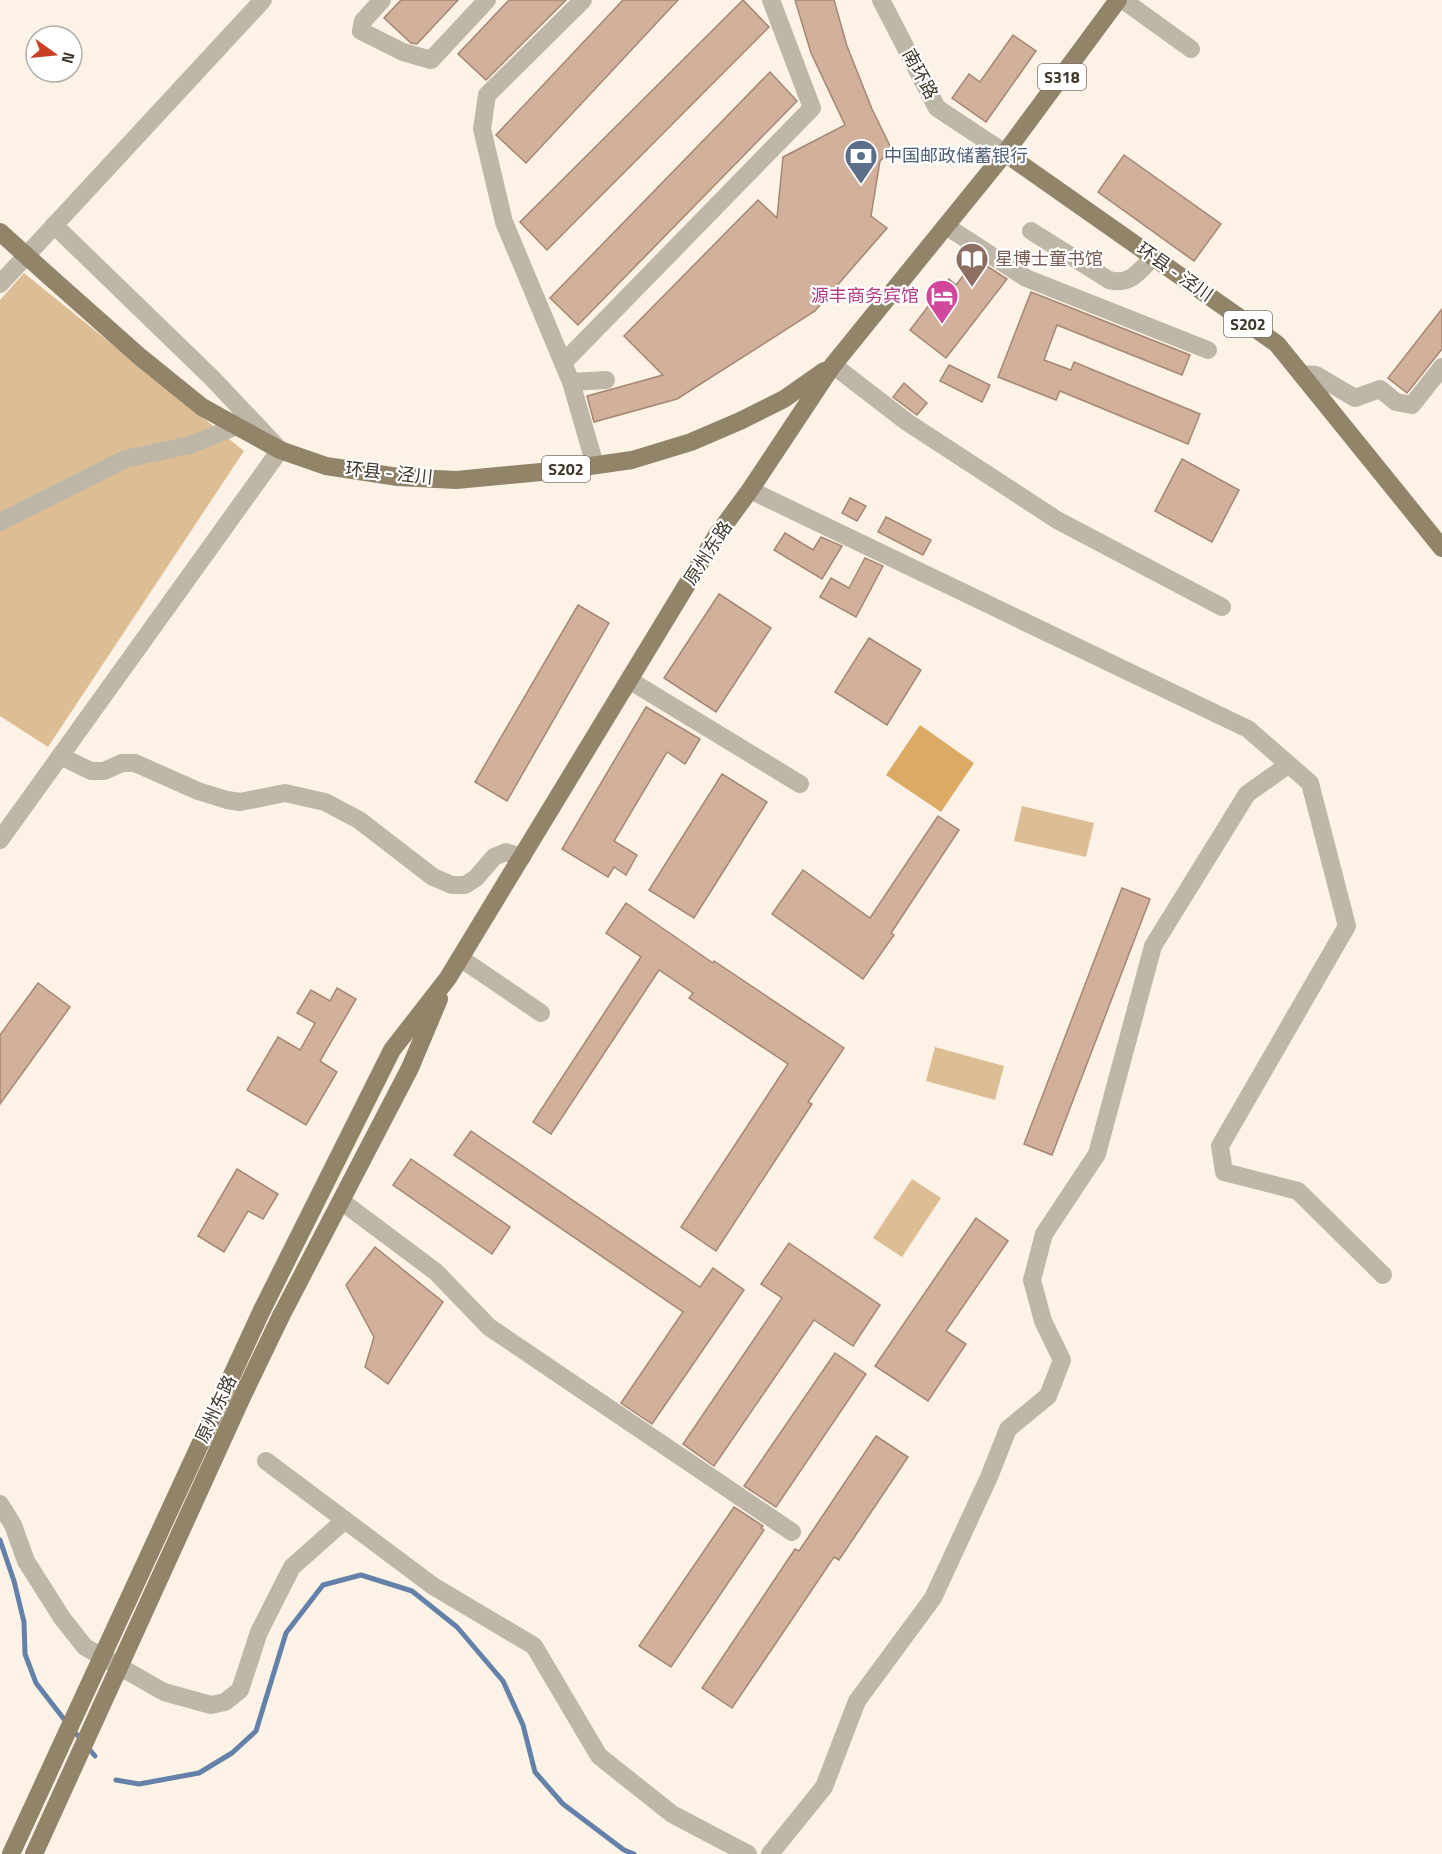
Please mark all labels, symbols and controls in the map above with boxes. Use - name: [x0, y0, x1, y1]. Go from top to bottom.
- north arrow: [24, 24, 84, 84]
- street label: 南环路: [896, 44, 945, 104]
- text: N: [55, 49, 82, 66]
- road number: S318: [1038, 64, 1086, 90]
- bank icon: 中国邮政储蓄银行: [843, 138, 879, 185]
- place label: 中国邮政储蓄银行: [884, 142, 1028, 169]
- street label: 环县 - 泾川: [1132, 235, 1219, 308]
- library icon: 星博士童书馆: [954, 241, 990, 288]
- place label: 星博士童书馆: [995, 245, 1103, 272]
- hotel icon: 源丰商务宾馆: [924, 278, 960, 325]
- place label: 源丰商务宾馆: [811, 282, 919, 309]
- road number: S202: [1224, 311, 1272, 337]
- street label: 环县 - 泾川: [344, 454, 434, 491]
- road number: S202: [542, 456, 590, 482]
- street label: 原州东路: [677, 515, 739, 590]
- street label: 原州东路: [188, 1370, 243, 1447]

